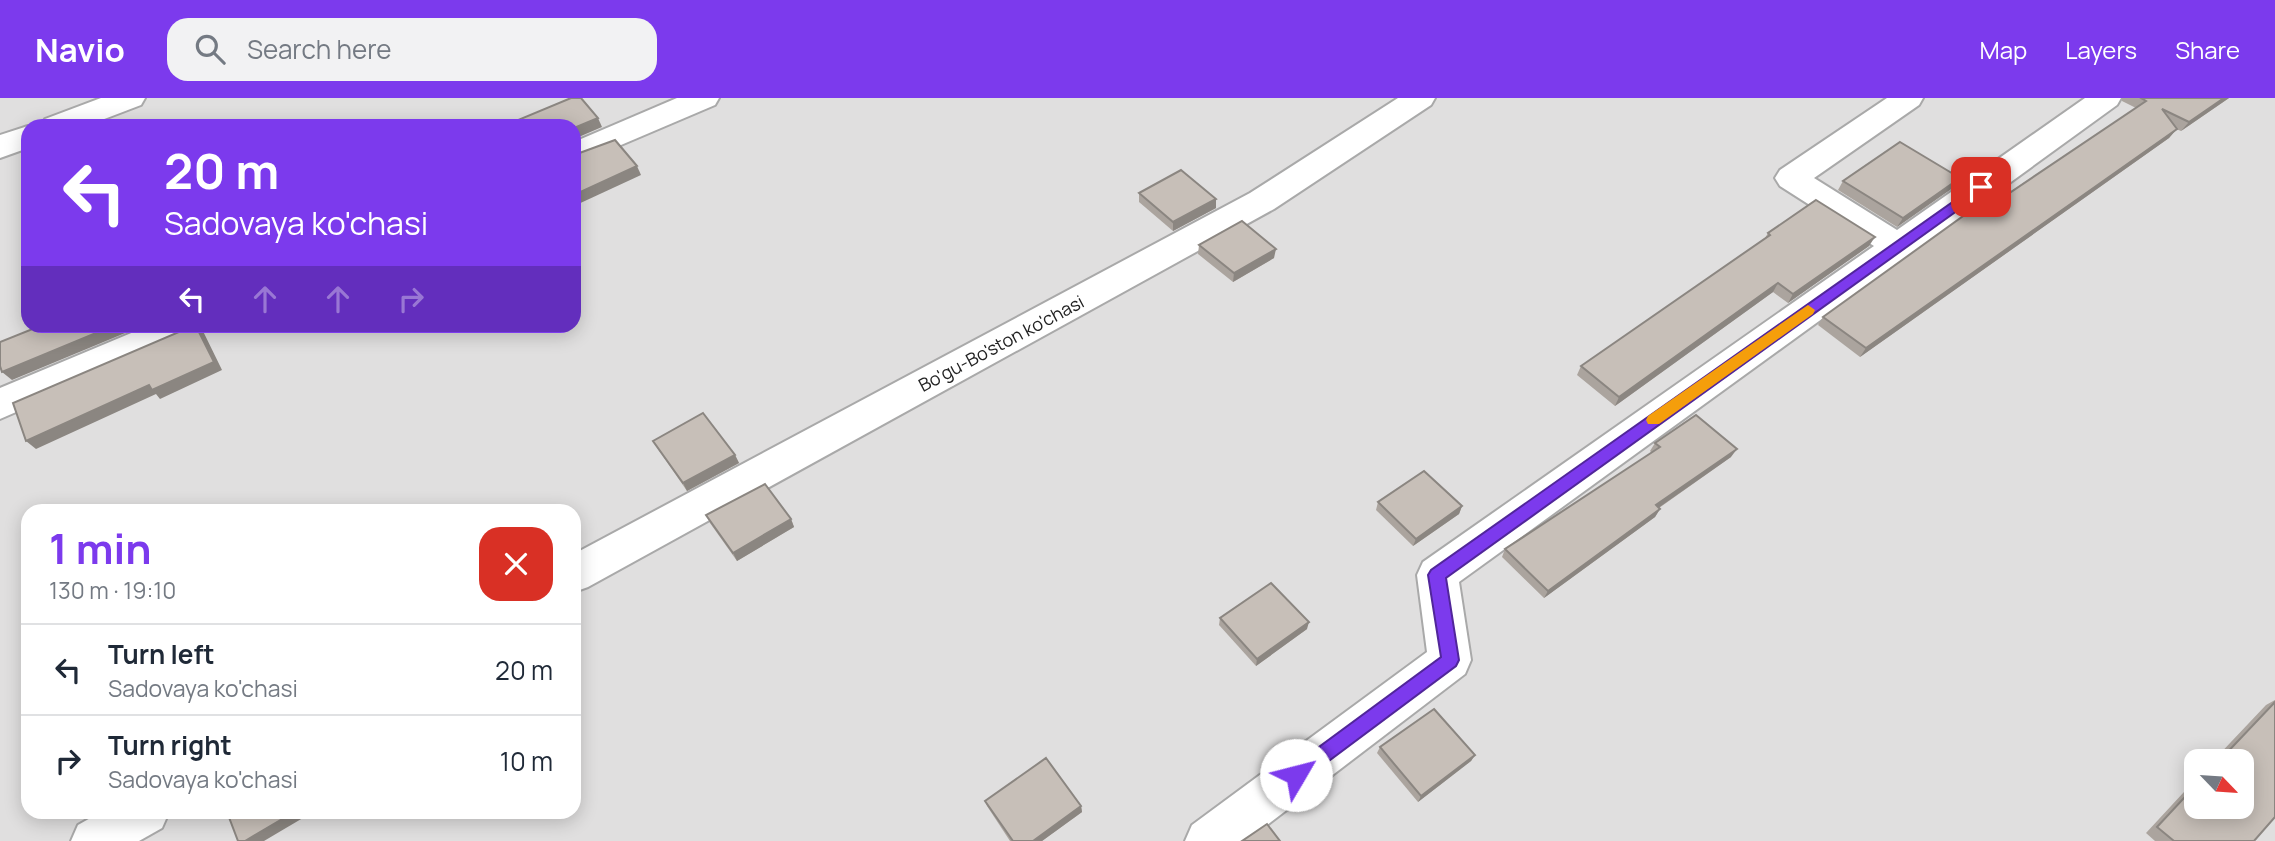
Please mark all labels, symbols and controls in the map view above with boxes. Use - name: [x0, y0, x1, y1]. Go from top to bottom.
- search box: [167, 18, 657, 81]
- text: Navio: [35, 27, 125, 72]
- icon: search: [191, 30, 229, 68]
- text: Search here: [247, 31, 391, 67]
- text: Map: [1980, 33, 2027, 66]
- text: Layers: [2065, 33, 2137, 66]
- text: Share: [2175, 33, 2240, 66]
- text: 20 m: [164, 137, 279, 204]
- icon: left: [49, 147, 140, 238]
- pin: [1951, 157, 2011, 217]
- icon: arrive: [1962, 168, 2000, 206]
- text: Sadovaya ko'chasi: [164, 201, 428, 245]
- icon: left: [173, 280, 211, 318]
- icon: ahead: [246, 280, 284, 318]
- icon: ahead: [319, 280, 357, 318]
- icon: right: [392, 280, 430, 318]
- street label: Bo'gu-Bo'ston ko'chasi: [914, 289, 1088, 397]
- text: 1 min: [49, 519, 152, 577]
- button: close: [479, 527, 553, 601]
- text: 130 m · 19:10: [49, 574, 176, 606]
- text: Turn left: [108, 636, 215, 672]
- icon: left: [49, 651, 87, 689]
- text: 20 m: [495, 652, 553, 688]
- text: Sadovaya ko'chasi: [108, 672, 298, 704]
- text: Turn right: [108, 727, 232, 763]
- position arrow: [1259, 738, 1333, 812]
- icon: right: [49, 742, 87, 780]
- text: 10 m: [500, 743, 553, 779]
- north arrow: [2184, 749, 2254, 819]
- map controls: [2184, 749, 2254, 819]
- text: Sadovaya ko'chasi: [108, 763, 298, 795]

